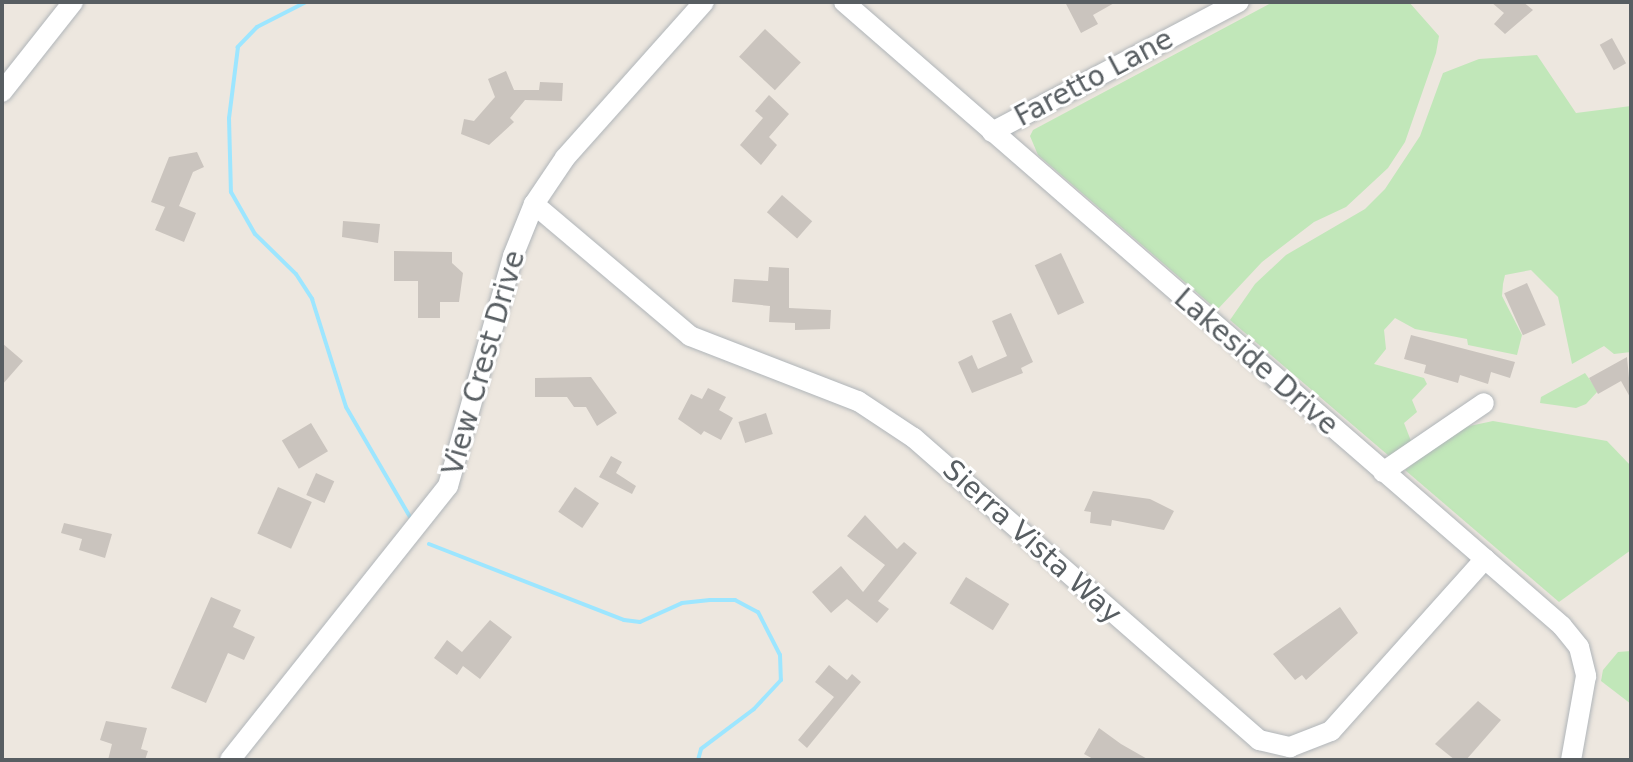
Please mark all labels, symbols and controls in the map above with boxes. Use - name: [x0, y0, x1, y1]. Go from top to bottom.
- street label: Faretto Lane: [1009, 22, 1179, 134]
- street label: View Crest Drive: [436, 247, 532, 479]
- street label: Lakeside Drive: [1167, 282, 1345, 442]
- street label: Sierra Vista Way: [936, 453, 1128, 631]

